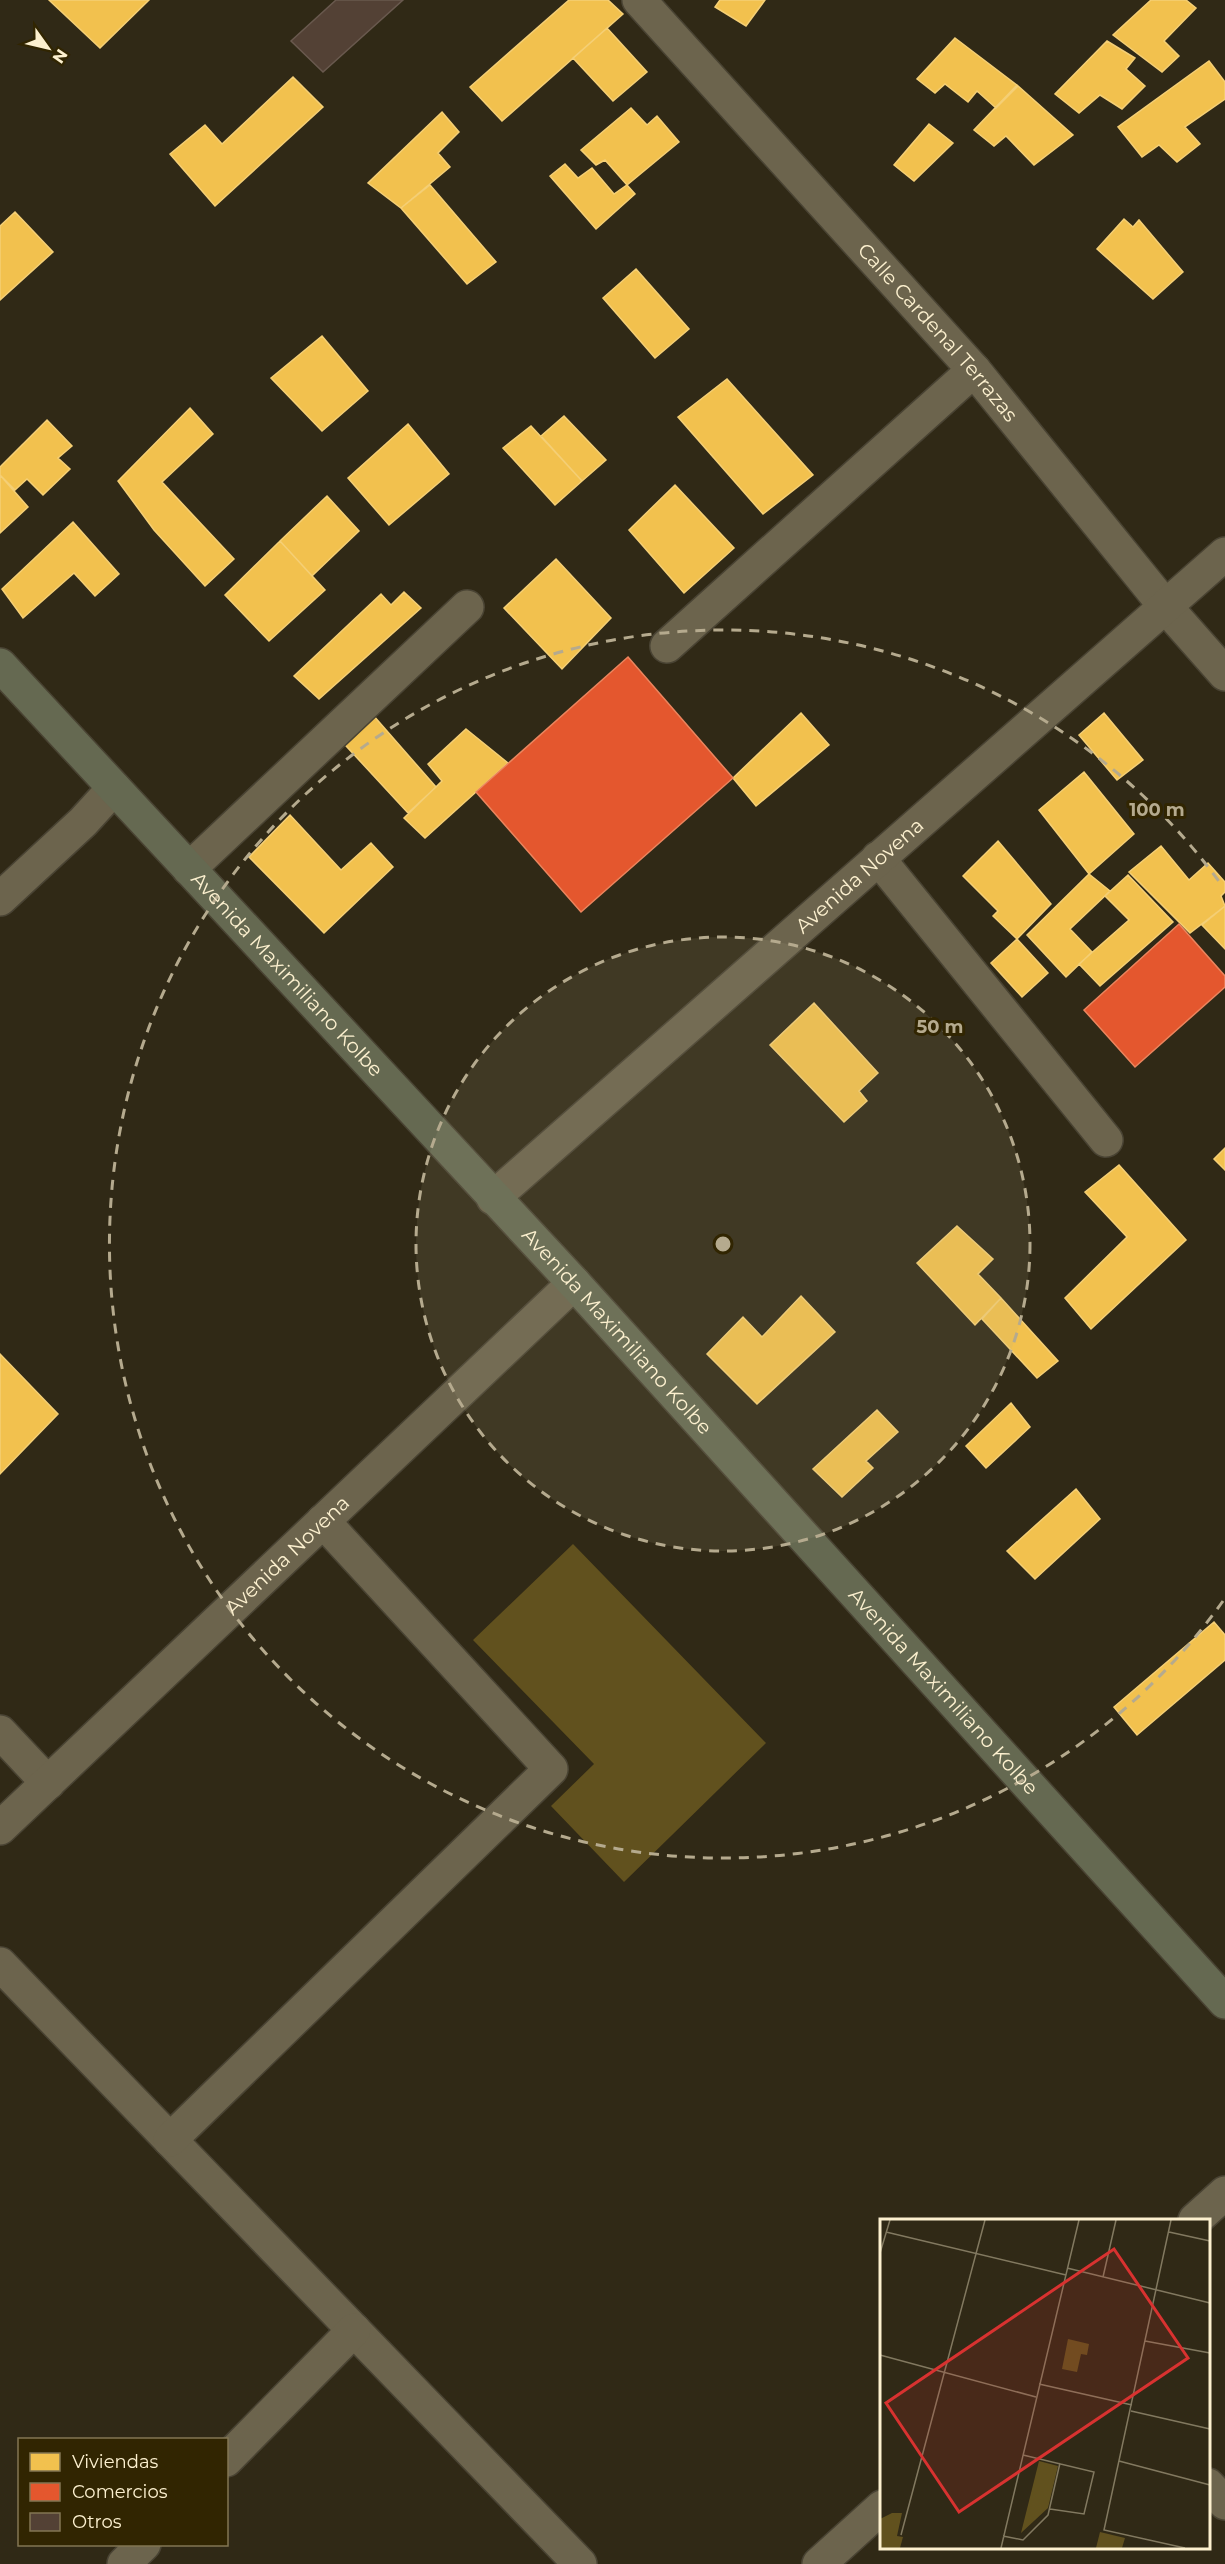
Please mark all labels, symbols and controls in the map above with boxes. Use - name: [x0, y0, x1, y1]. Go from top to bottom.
- north arrow: [18, 18, 78, 78]
- text: N: [49, 45, 72, 67]
- street label: Calle Cardenal Terrazas: [853, 238, 1023, 427]
- text: 100 m: [1129, 799, 1185, 821]
- street label: Avenida Novena: [790, 813, 928, 938]
- street label: Avenida Maximiliano Kolbe: [186, 867, 388, 1082]
- text: 50 m: [917, 1016, 963, 1038]
- street label: Avenida Maximiliano Kolbe: [517, 1223, 717, 1439]
- centre of rings: [713, 1234, 733, 1254]
- street label: Avenida Novena: [220, 1491, 354, 1620]
- street label: Avenida Maximiliano Kolbe: [844, 1583, 1043, 1800]
- inset map: [880, 2219, 1210, 2549]
- legend: [18, 2438, 228, 2546]
- text: Viviendas: [72, 2451, 159, 2473]
- text: Comercios: [72, 2481, 168, 2503]
- text: Otros: [72, 2511, 122, 2533]

